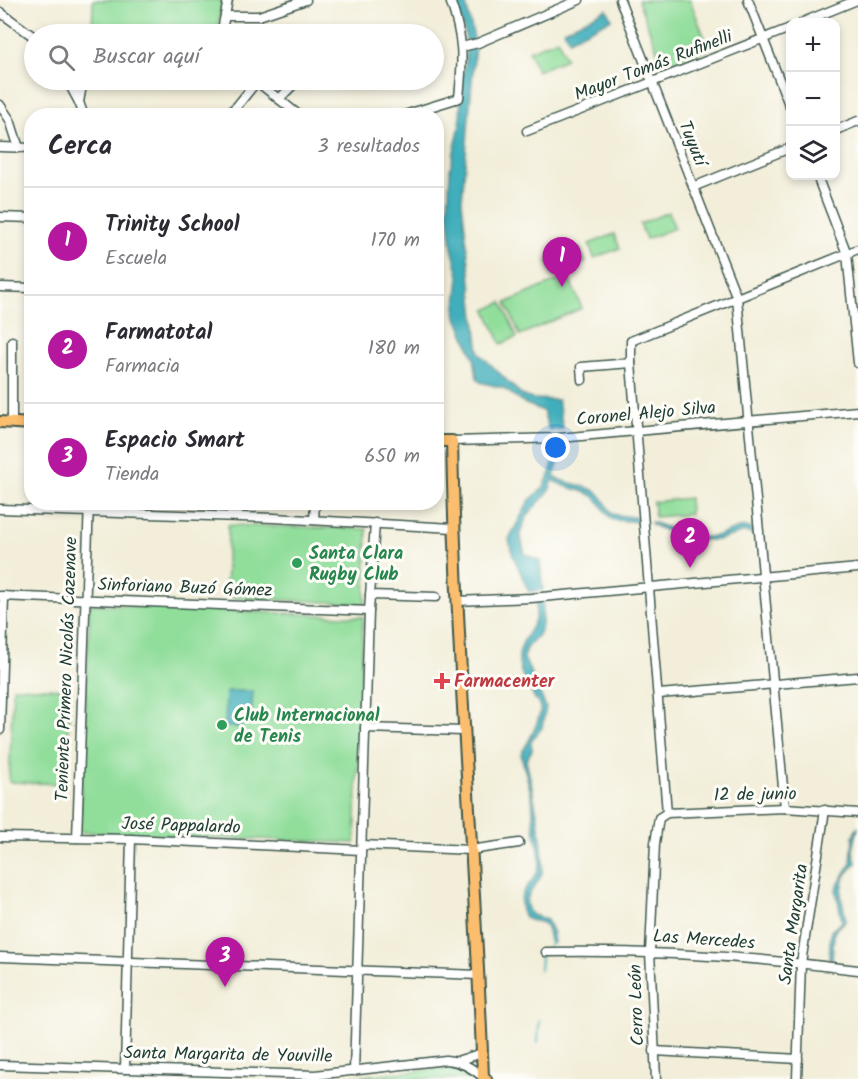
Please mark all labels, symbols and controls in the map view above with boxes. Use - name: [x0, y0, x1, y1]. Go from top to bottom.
- map controls: [786, 18, 840, 180]
- button: +: [786, 18, 840, 72]
- street label: Mayor Tomás Rufinelli: [570, 23, 738, 110]
- search box: [24, 24, 444, 90]
- text: Buscar aquí: [93, 40, 200, 75]
- icon: search: [45, 41, 78, 74]
- button: −: [786, 72, 840, 126]
- street label: Tuyutí: [669, 117, 715, 173]
- text: Cerca: [48, 126, 112, 168]
- button: layers: [786, 126, 840, 180]
- text: 3 resultados: [317, 131, 420, 163]
- text: Trinity School: [105, 208, 240, 243]
- text: 1: [64, 225, 71, 257]
- text: 170 m: [371, 225, 420, 257]
- pin: 1: [542, 238, 582, 287]
- text: Escuela: [105, 243, 167, 275]
- text: Farmatotal: [105, 316, 212, 351]
- text: 2: [62, 333, 73, 365]
- text: 180 m: [368, 333, 420, 365]
- text: Farmacia: [105, 351, 180, 383]
- street label: Coronel Alejo Silva: [575, 394, 717, 435]
- text: Espacio Smart: [105, 424, 245, 459]
- your location: [541, 433, 570, 462]
- text: 3: [62, 441, 73, 473]
- text: 650 m: [364, 441, 420, 473]
- text: Tienda: [105, 459, 159, 491]
- pin: 2: [670, 518, 710, 568]
- street label: Teniente Primero Nicolás Cazenave: [48, 536, 87, 802]
- place label: Santa Clara Rugby Club: [309, 540, 403, 590]
- marker: Santa Clara Rugby Club: [290, 556, 304, 570]
- street label: Sinforiano Buzó Gómez: [97, 571, 273, 606]
- place label: Farmacenter: [454, 668, 556, 697]
- marker: Farmacenter: [435, 674, 449, 688]
- place label: Club Internacional de Tenis: [234, 702, 380, 752]
- marker: Club Internacional de Tenis: [215, 718, 229, 732]
- street label: 12 de junio: [713, 780, 797, 811]
- street label: José Pappalardo: [121, 810, 241, 843]
- street label: Santa Margarita: [772, 862, 817, 986]
- street label: Las Mercedes: [652, 922, 756, 959]
- pin: 3: [206, 938, 244, 987]
- street label: Cerro León: [622, 964, 653, 1046]
- street label: Santa Margarita de Youville: [123, 1039, 333, 1072]

